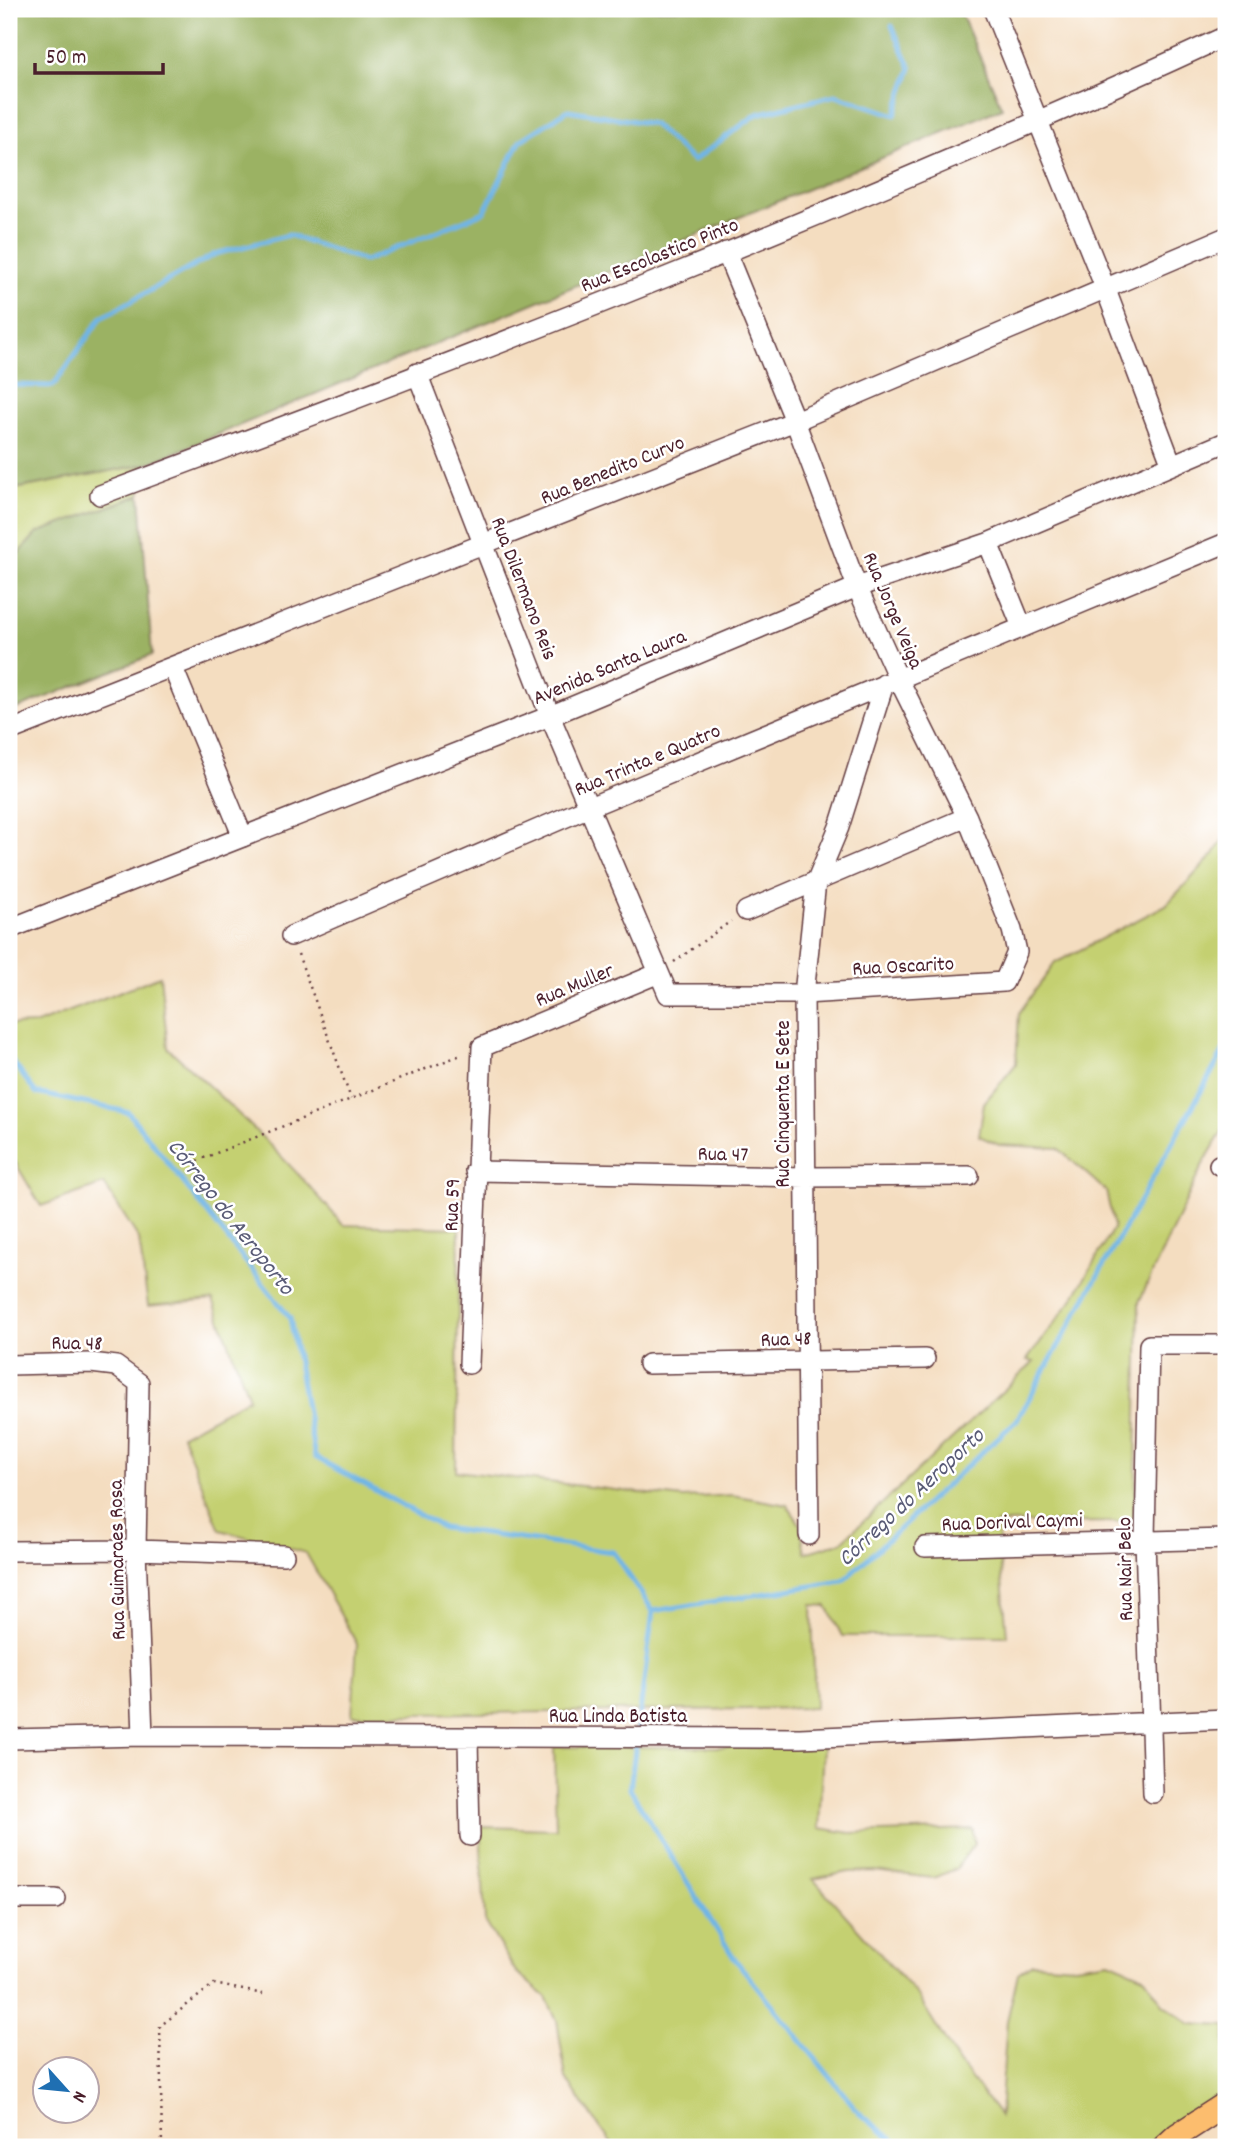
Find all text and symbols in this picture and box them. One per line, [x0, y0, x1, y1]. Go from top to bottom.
scale bar [35, 32, 163, 76]
text: 50 m [46, 44, 86, 74]
street label: Rua Escolastico Pinto [577, 211, 744, 302]
street label: Rua Benedito Curvo [537, 429, 690, 514]
street label: Rua Dilermano Reis [481, 513, 563, 665]
street label: Rua Jorge Veiga [853, 548, 930, 675]
street label: Avenida Santa Laura [529, 622, 693, 715]
street label: Rua Trinta e Quatro [570, 717, 726, 806]
street label: Rua Oscarito [852, 950, 955, 986]
street label: Rua Muller [531, 957, 619, 1017]
street label: Rua Cinquenta E Sete [770, 1020, 800, 1188]
water label: Córrego do Aeroporto [158, 1133, 302, 1305]
street label: Rua 47 [697, 1141, 749, 1171]
street label: Rua 59 [438, 1178, 470, 1232]
street label: Rua 48 [760, 1325, 812, 1357]
street label: Rua 48 [51, 1330, 103, 1360]
water label: Córrego do Aeroporto [832, 1420, 994, 1575]
street label: Rua Guimaraes Rosa [103, 1478, 135, 1640]
street label: Rua Dorival Caymi [941, 1507, 1083, 1541]
street label: Rua Nair Belo [1111, 1517, 1143, 1621]
street label: Rua Linda Batista [549, 1703, 688, 1733]
north arrow [32, 2054, 102, 2124]
text: N [64, 2086, 92, 2106]

